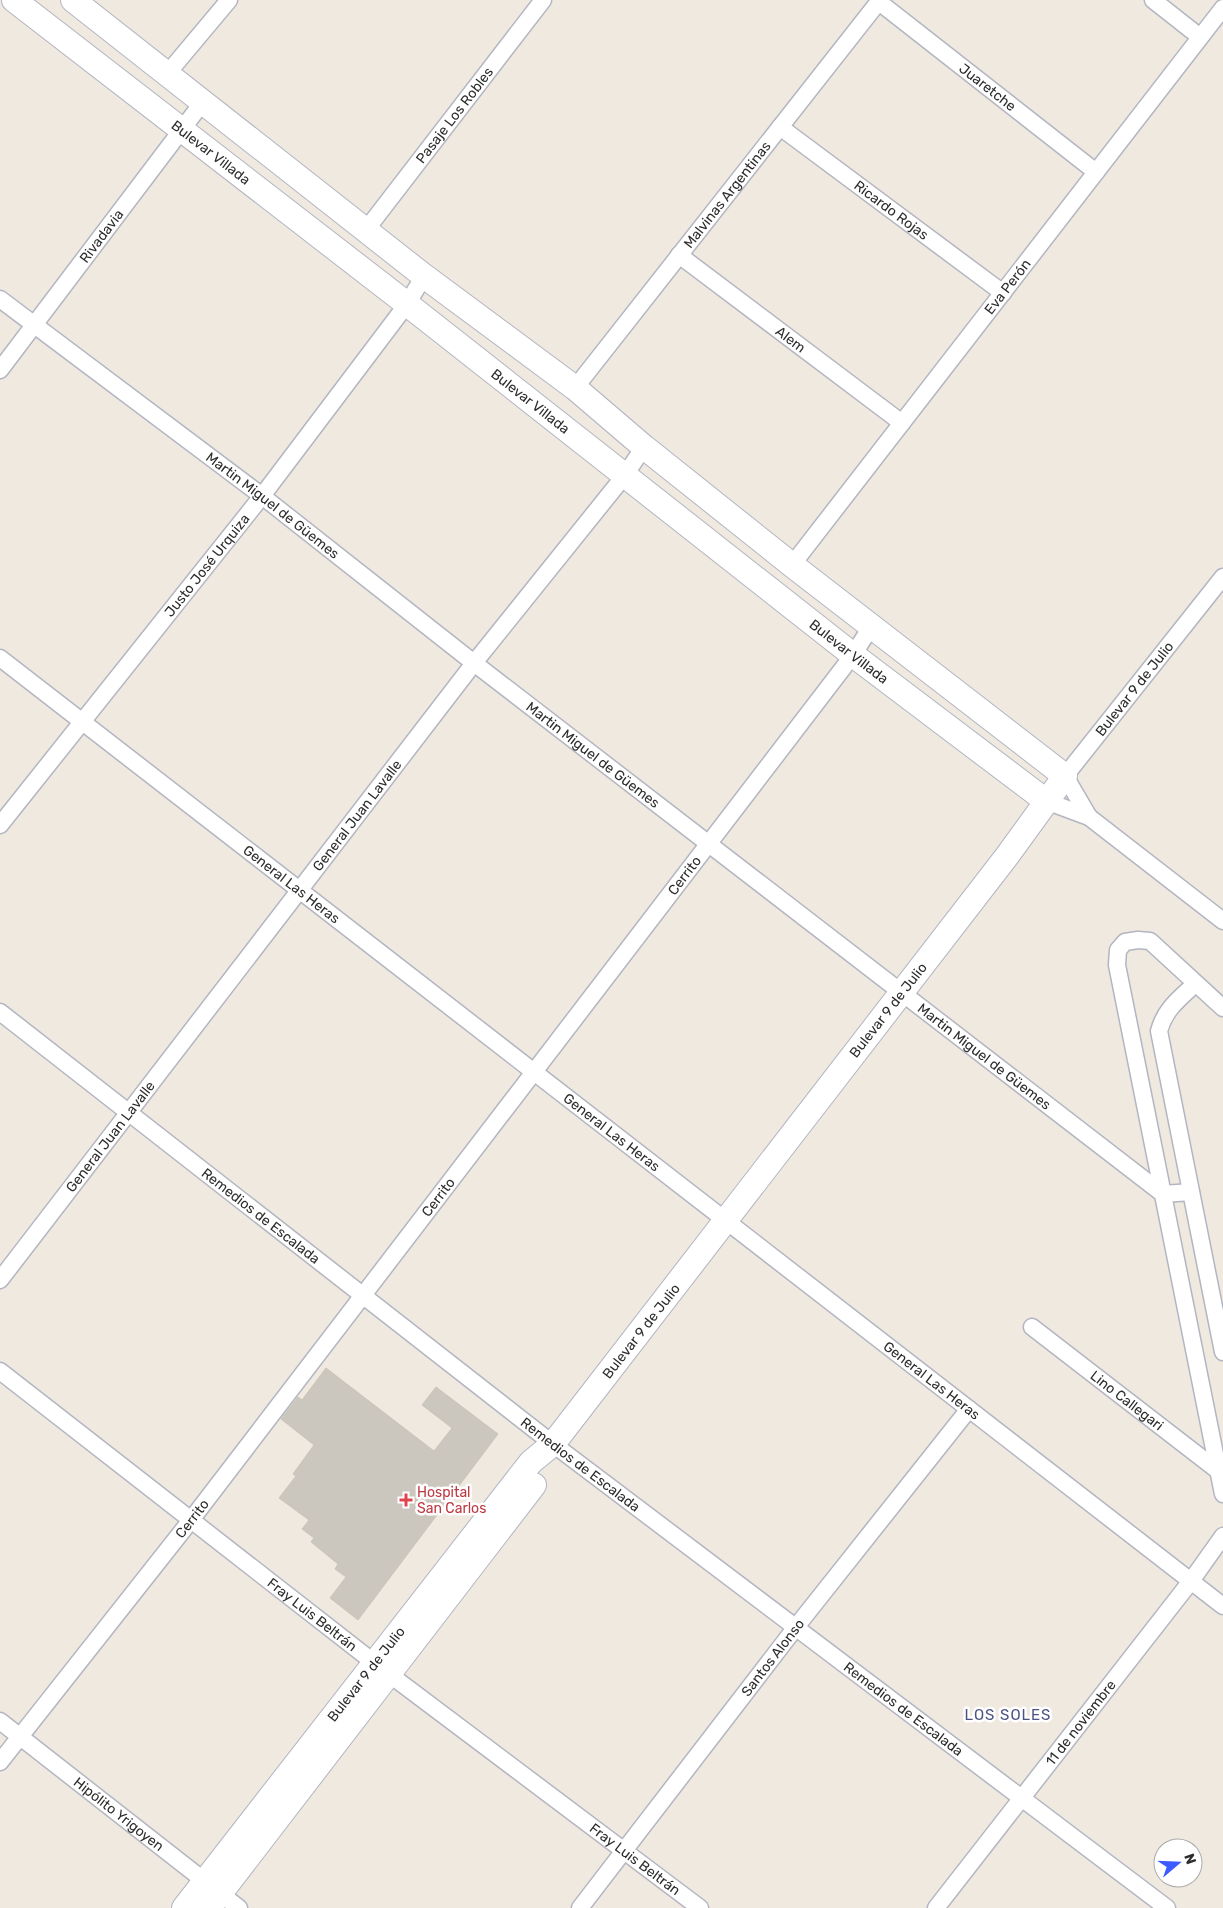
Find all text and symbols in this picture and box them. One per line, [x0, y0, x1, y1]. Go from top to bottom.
street label: Juaretche [955, 60, 1019, 115]
street label: Pasaje Los Robles [413, 64, 497, 167]
street label: Bulevar Villada [168, 117, 254, 189]
street label: Malvinas Argentinas [680, 138, 775, 252]
street label: Ricardo Rojas [851, 177, 932, 244]
street label: Rivadavia [76, 206, 127, 266]
street label: Eva Perón [981, 256, 1035, 318]
street label: Alem [772, 323, 809, 356]
street label: Bulevar Villada [487, 365, 573, 438]
street label: Martin Miguel de Güemes [202, 449, 342, 563]
street label: Justo José Urquiza [161, 511, 253, 620]
street label: Bulevar Villada [806, 616, 891, 688]
street label: Bulevar 9 de Julio [1092, 638, 1177, 740]
street label: Martin Miguel de Güemes [523, 698, 663, 812]
street label: General Juan Lavalle [309, 756, 406, 875]
street label: General Las Heras [240, 842, 343, 927]
street label: Cerrito [664, 853, 705, 899]
street label: Bulevar 9 de Julio [846, 959, 931, 1061]
street label: Martin Miguel de Güemes [914, 1000, 1054, 1113]
street label: General Juan Lavalle [63, 1078, 159, 1196]
street label: General Las Heras [560, 1090, 663, 1175]
street label: Remedios de Escalada [198, 1165, 323, 1268]
street label: Cerrito [418, 1174, 459, 1220]
street label: Bulevar 9 de Julio [599, 1280, 684, 1382]
street label: General Las Heras [880, 1338, 983, 1423]
street label: Lino Callegari [1087, 1367, 1167, 1434]
street label: Remedios de Escalada [517, 1414, 643, 1516]
place label: Hospital San Carlos [417, 1484, 486, 1517]
marker: Hospital San Carlos [399, 1493, 413, 1507]
street label: Cerrito [172, 1496, 213, 1542]
street label: Fray Luis Beltrán [264, 1575, 360, 1655]
street label: Santos Alonso [738, 1616, 808, 1700]
street label: Bulevar 9 de Julio [324, 1623, 409, 1725]
street label: Remedios de Escalada [840, 1659, 966, 1760]
street label: 11 de noviembre [1042, 1677, 1120, 1769]
district label: LOS SOLES [965, 1706, 1051, 1724]
street label: Hipólito Yrigoyen [70, 1774, 167, 1855]
street label: Fray Luis Beltrán [586, 1820, 683, 1899]
north arrow [1153, 1838, 1203, 1888]
text: N [1180, 1851, 1199, 1866]

